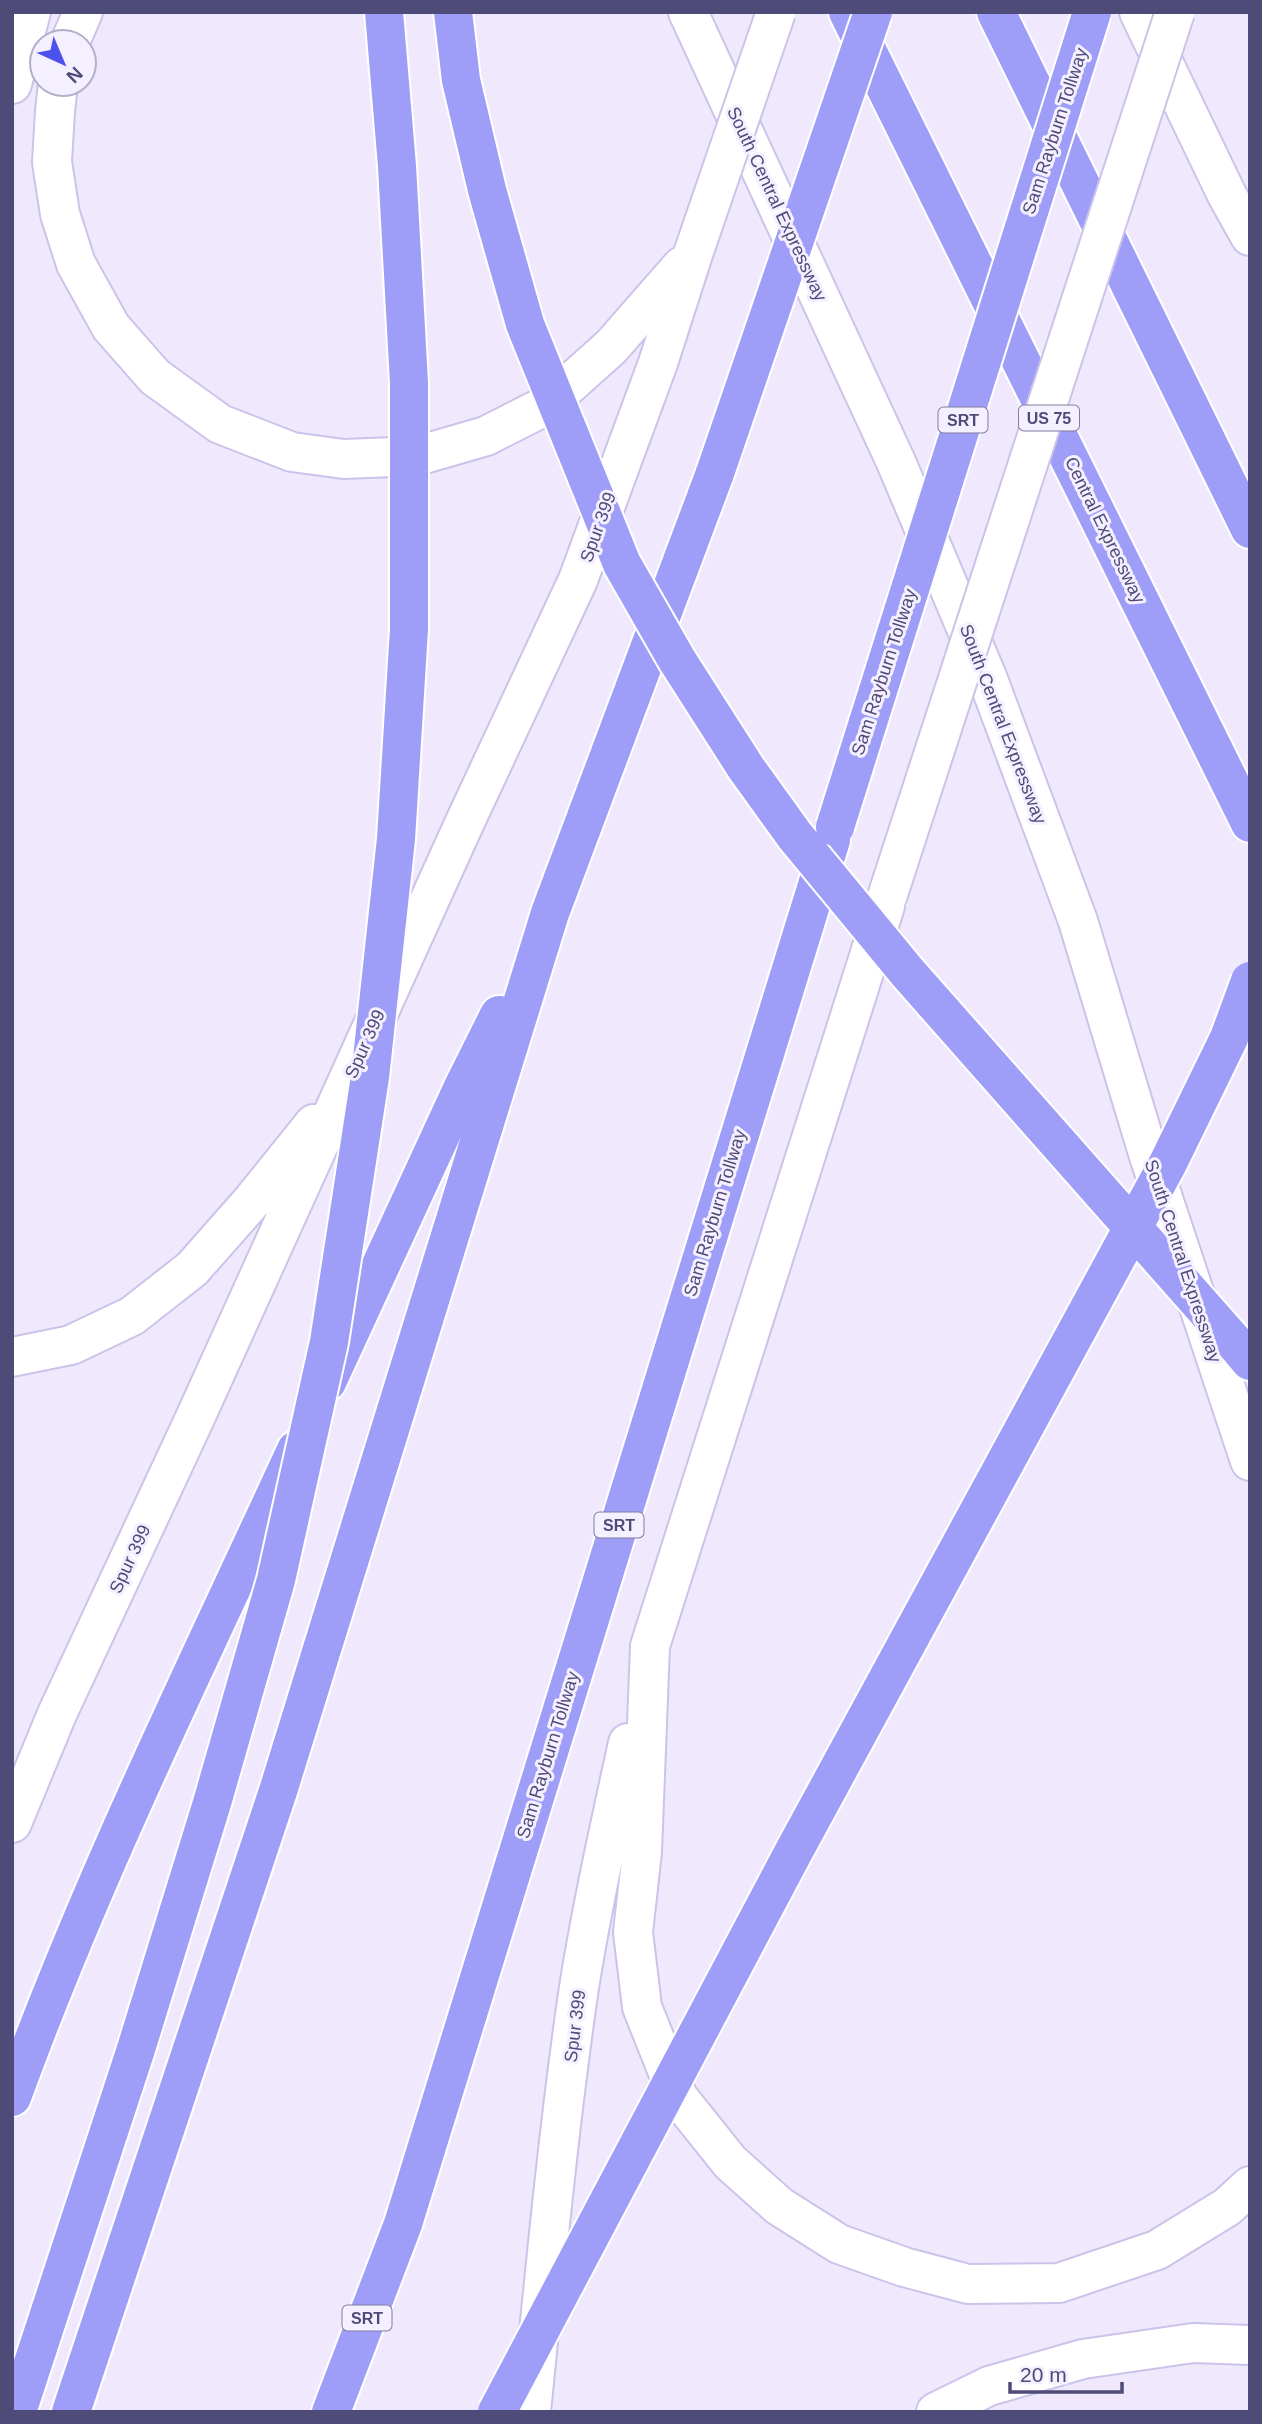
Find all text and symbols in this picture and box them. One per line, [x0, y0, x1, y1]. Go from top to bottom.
north arrow [28, 28, 98, 98]
street label: Sam Rayburn Tollway [1019, 45, 1091, 217]
text: N [62, 63, 87, 87]
street label: South Central Expressway [723, 104, 831, 304]
road number: US 75 [1019, 406, 1079, 430]
road number: SRT [939, 408, 988, 432]
street label: Central Expressway [1061, 454, 1149, 606]
street label: Spur 399 [576, 489, 620, 565]
street label: Sam Rayburn Tollway [848, 586, 920, 758]
street label: South Central Expressway [956, 621, 1050, 827]
street label: Spur 399 [341, 1007, 389, 1081]
street label: Sam Rayburn Tollway [680, 1127, 750, 1299]
street label: South Central Expressway [1141, 1157, 1225, 1365]
road number: SRT [594, 1512, 644, 1538]
street label: Spur 399 [105, 1522, 155, 1596]
street label: Sam Rayburn Tollway [513, 1669, 583, 1841]
street label: Spur 399 [561, 1989, 589, 2063]
road number: SRT [342, 2306, 392, 2330]
scale bar [1010, 2350, 1122, 2394]
text: 20 m [1020, 2363, 1067, 2386]

